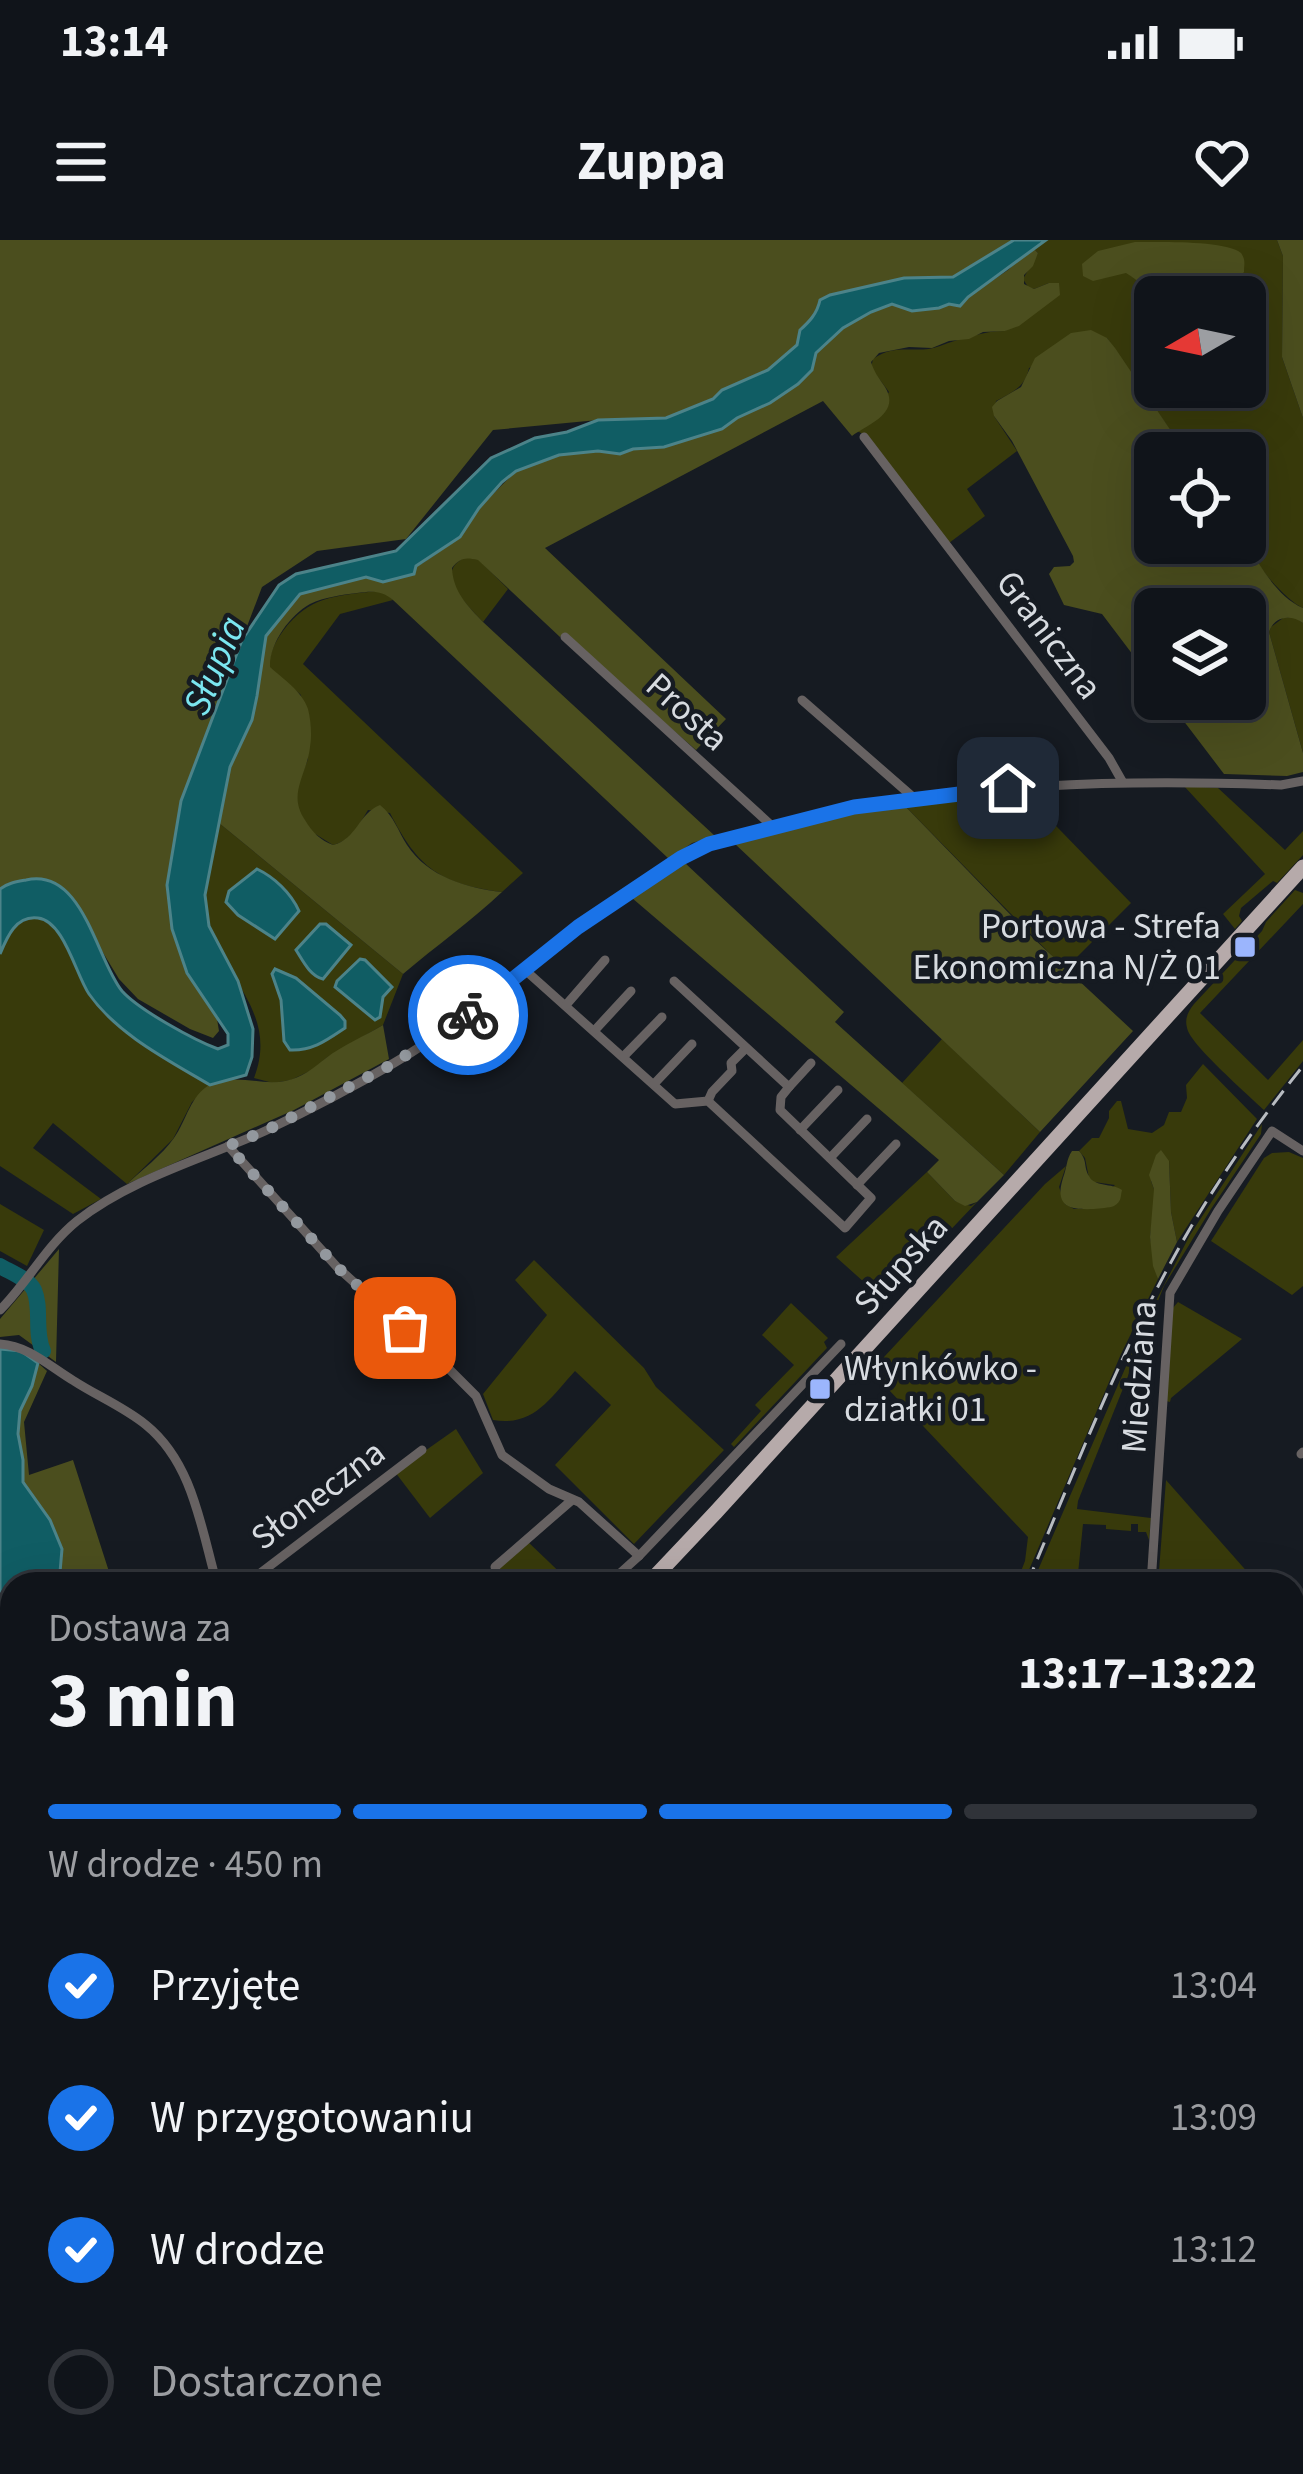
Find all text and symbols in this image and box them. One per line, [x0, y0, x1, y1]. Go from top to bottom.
text: 13:14 [60, 10, 169, 74]
text: Zuppa [577, 124, 726, 201]
icon: menu [48, 129, 114, 195]
icon: heart [1189, 129, 1255, 195]
north arrow [1134, 276, 1266, 408]
map controls [1134, 276, 1266, 720]
button: locate [1134, 432, 1266, 564]
street label: Graniczna [983, 560, 1115, 710]
button: layers [1134, 588, 1266, 720]
water label: Słupia [169, 608, 261, 724]
street label: Prosta [634, 661, 740, 763]
pin [957, 737, 1059, 839]
icon: home [975, 755, 1041, 821]
place label: Portowa - Strefa Ekonomiczna N/Ż 01 [912, 901, 1221, 993]
marker: Portowa - Strefa Ekonomiczna N/Ż 01 [1232, 934, 1258, 960]
courier [408, 955, 528, 1075]
icon: bike [435, 982, 501, 1048]
street label: Słupska [842, 1203, 960, 1327]
pin [354, 1277, 456, 1379]
icon: bag [372, 1295, 438, 1361]
street label: Miedziana [1108, 1299, 1170, 1455]
place label: Włynkówko - działki 01 [844, 1343, 1037, 1435]
marker: Włynkówko - działki 01 [807, 1376, 833, 1402]
street label: Słoneczna [240, 1428, 396, 1562]
text: Dostawa za [48, 1601, 231, 1657]
text: 13:17–13:22 [1018, 1642, 1257, 1706]
text: 3 min [48, 1646, 238, 1757]
text: W drodze · 450 m [48, 1837, 323, 1893]
icon: check [48, 1953, 114, 2019]
text: Przyjęte [150, 1954, 300, 2018]
text: 13:04 [1170, 1958, 1257, 2014]
icon: check [48, 2085, 114, 2151]
text: W przygotowaniu [150, 2086, 474, 2150]
text: 13:09 [1170, 2090, 1257, 2146]
icon: check [48, 2217, 114, 2283]
text: W drodze [150, 2218, 325, 2282]
text: 13:12 [1170, 2222, 1257, 2278]
text: Dostarczone [150, 2350, 383, 2414]

